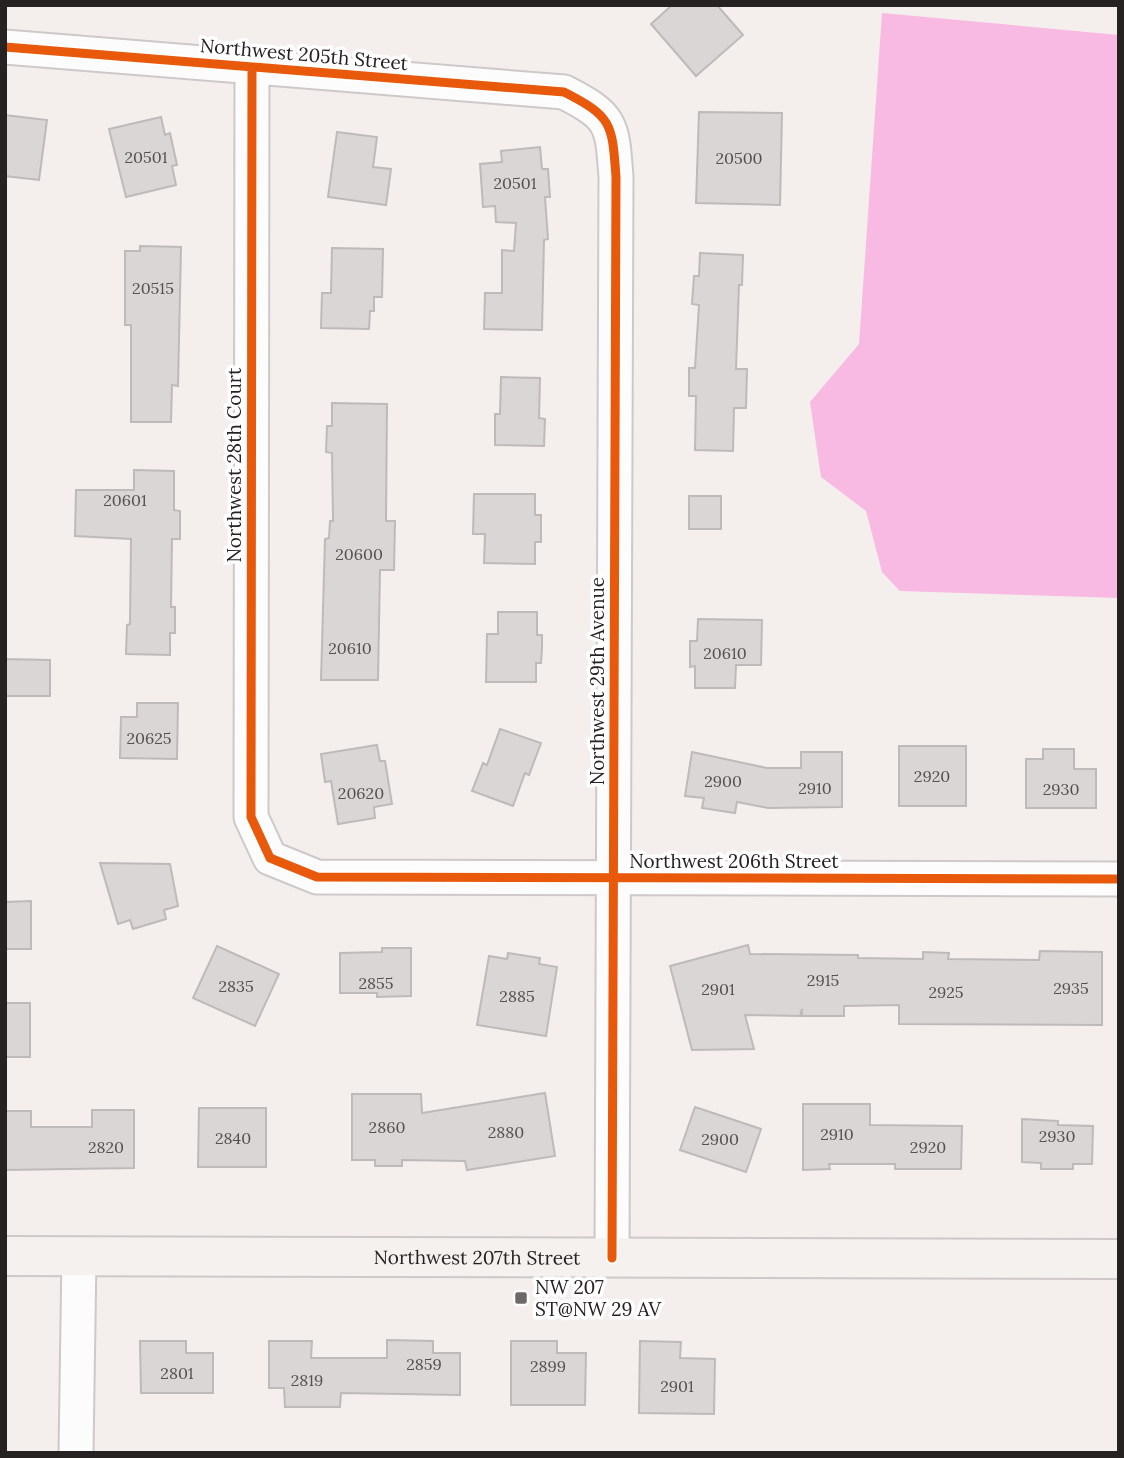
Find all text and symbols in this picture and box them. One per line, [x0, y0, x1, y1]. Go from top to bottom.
street label: Northwest 205th Street [199, 33, 410, 75]
house number: 20501 [124, 147, 168, 167]
house number: 20500 [715, 148, 763, 168]
house number: 20501 [493, 173, 537, 193]
house number: 20515 [132, 278, 174, 298]
street label: Northwest 28th Court [222, 367, 246, 562]
house number: 20601 [103, 490, 147, 510]
house number: 20600 [335, 544, 383, 564]
street label: Northwest 29th Avenue [585, 577, 609, 785]
house number: 20610 [328, 638, 372, 658]
house number: 20610 [703, 643, 747, 663]
house number: 20625 [126, 728, 172, 748]
house number: 2920 [914, 766, 950, 786]
house number: 2900 [704, 771, 742, 791]
house number: 2910 [798, 778, 832, 798]
house number: 2930 [1043, 779, 1079, 799]
house number: 20620 [338, 783, 384, 803]
street label: Northwest 206th Street [629, 849, 839, 873]
house number: 2915 [807, 970, 839, 990]
house number: 2855 [358, 973, 394, 993]
house number: 2835 [218, 976, 254, 996]
house number: 2935 [1053, 978, 1089, 998]
house number: 2901 [701, 979, 735, 999]
house number: 2925 [928, 982, 964, 1002]
house number: 2885 [499, 986, 535, 1006]
house number: 2860 [369, 1117, 405, 1137]
house number: 2880 [488, 1122, 524, 1142]
house number: 2910 [820, 1124, 854, 1144]
house number: 2930 [1039, 1126, 1075, 1146]
house number: 2840 [215, 1128, 251, 1148]
house number: 2900 [701, 1129, 739, 1149]
house number: 2820 [88, 1137, 124, 1157]
house number: 2920 [910, 1137, 946, 1157]
street label: Northwest 207th Street [373, 1245, 581, 1270]
place label: NW 207 ST@NW 29 AV [535, 1275, 662, 1321]
marker: NW 207 ST@NW 29 AV [513, 1290, 529, 1306]
house number: 2859 [406, 1354, 442, 1374]
house number: 2899 [530, 1356, 566, 1376]
house number: 2801 [160, 1363, 194, 1383]
house number: 2819 [291, 1370, 323, 1390]
house number: 2901 [660, 1376, 694, 1396]

